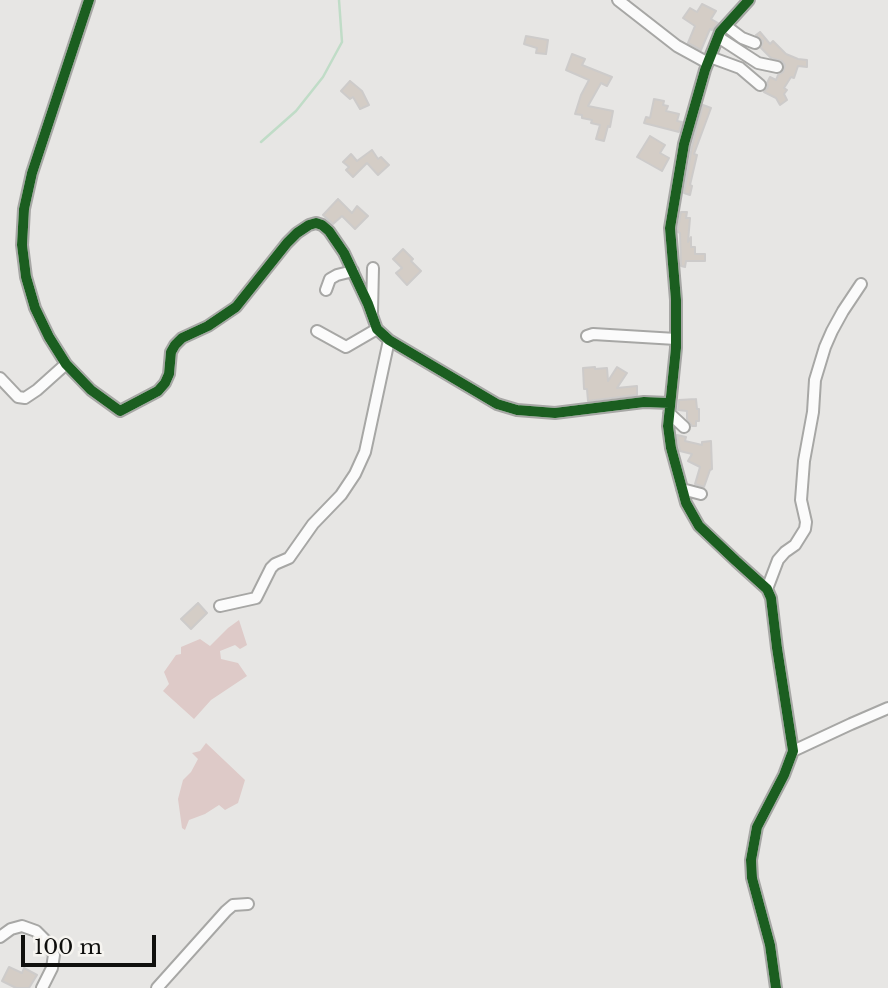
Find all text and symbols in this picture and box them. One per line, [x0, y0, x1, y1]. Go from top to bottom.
scale bar [24, 922, 159, 966]
text: 100 m [34, 934, 102, 960]

